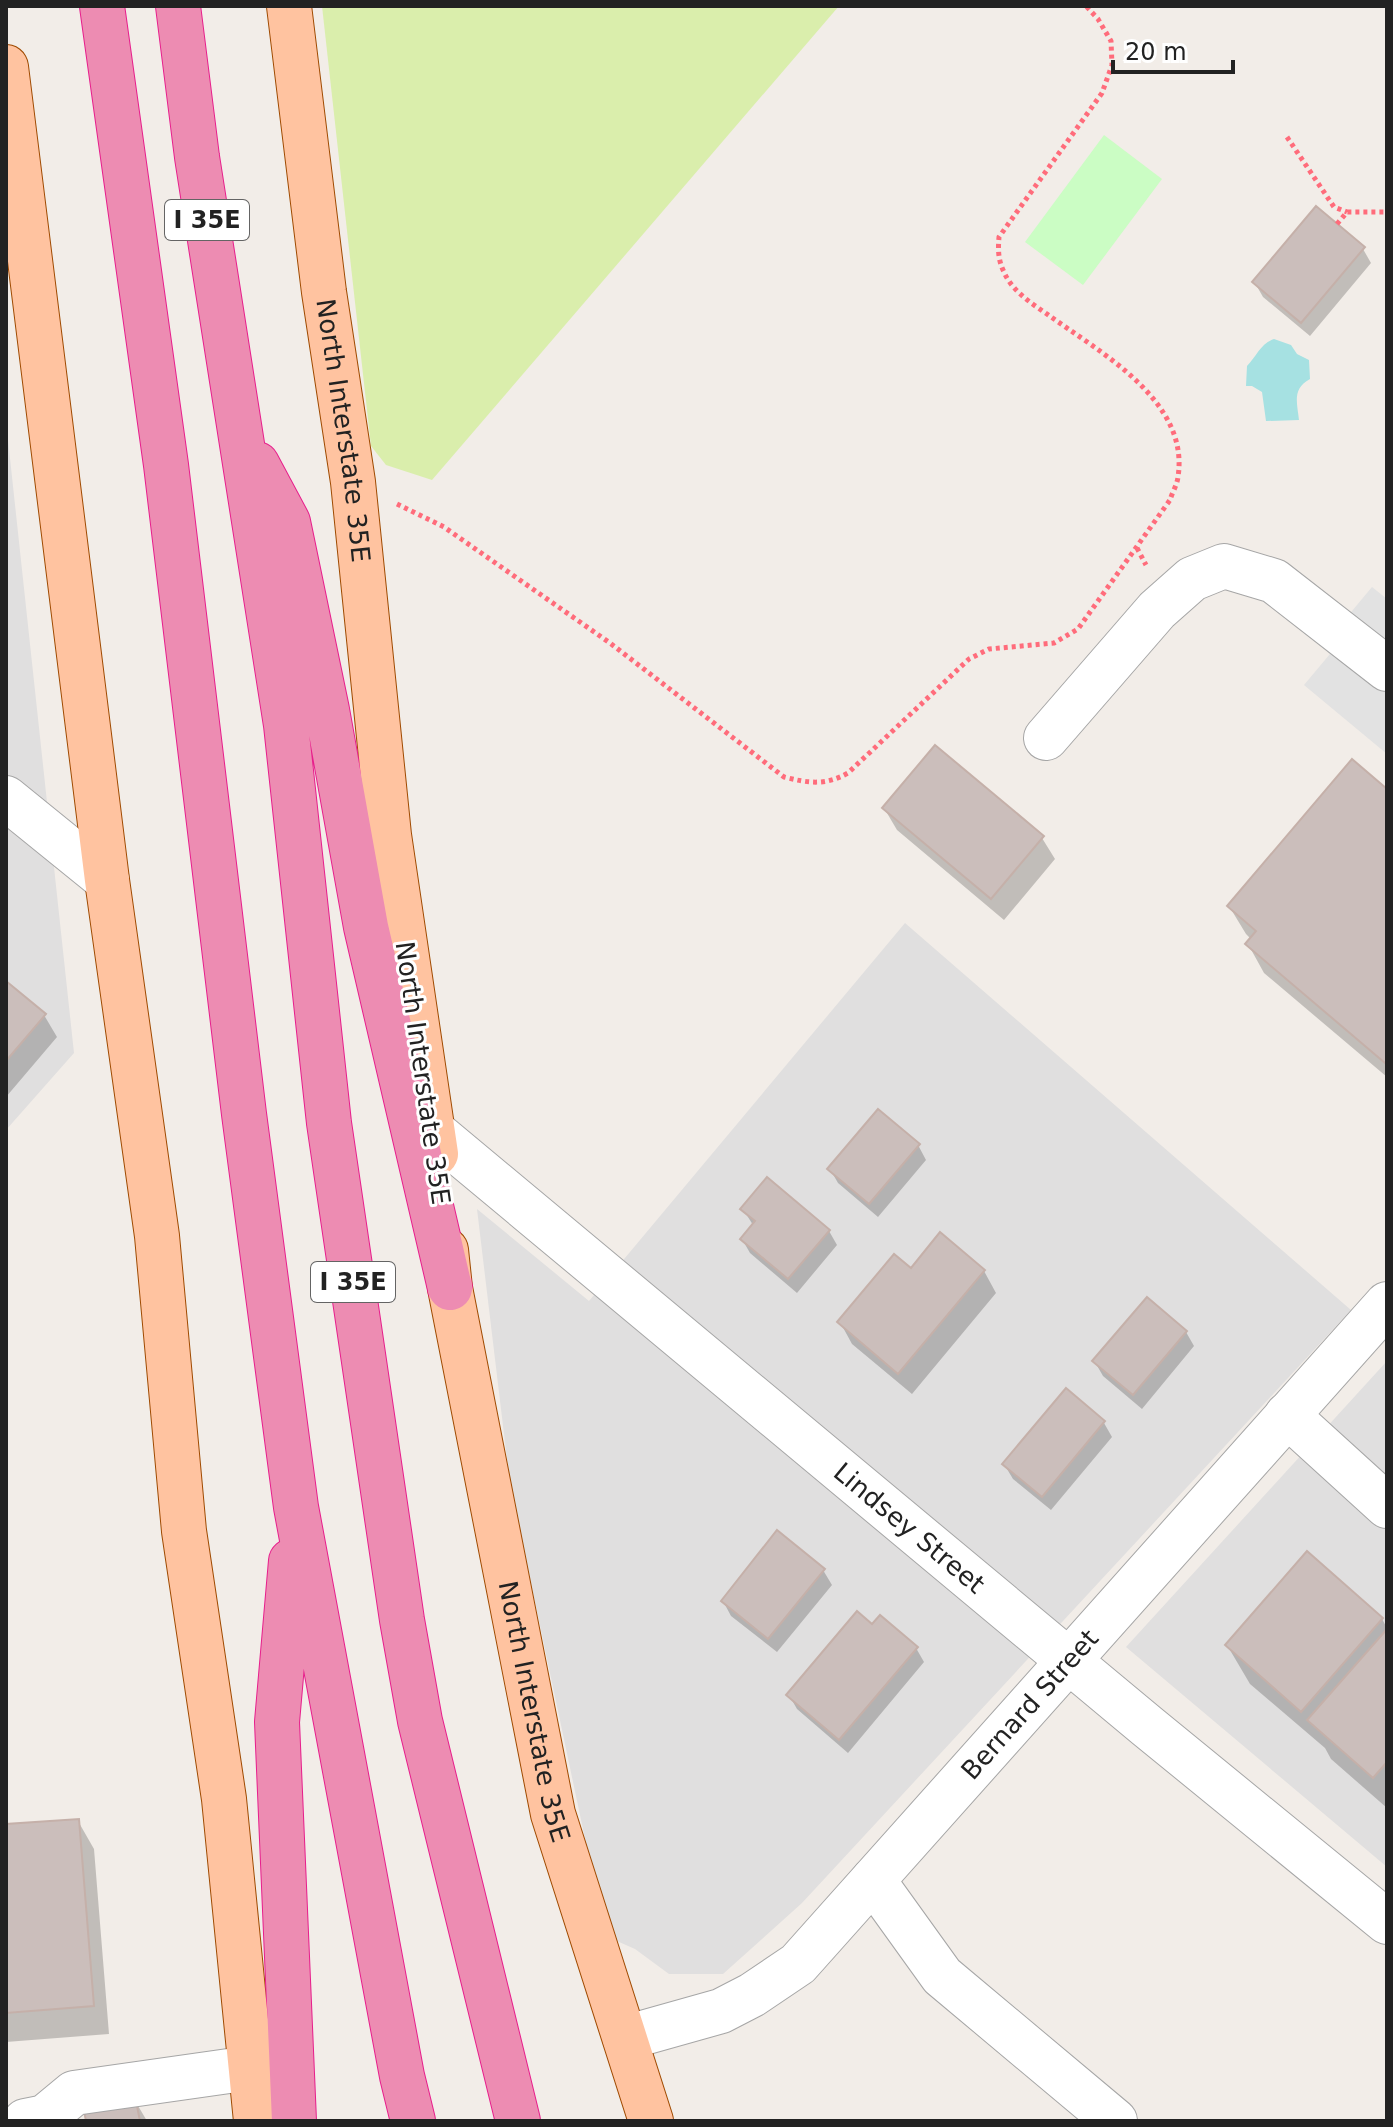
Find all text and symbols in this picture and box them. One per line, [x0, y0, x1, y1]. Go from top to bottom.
scale bar [1113, 24, 1233, 74]
text: 20 m [1125, 38, 1187, 66]
road number: I 35E [165, 200, 249, 240]
street label: North Interstate 35E [310, 297, 376, 564]
street label: North Interstate 35E [390, 939, 456, 1207]
road number: I 35E [311, 1262, 395, 1302]
street label: Lindsey Street [828, 1457, 991, 1599]
street label: North Interstate 35E [493, 1578, 576, 1846]
street label: Bernard Street [955, 1623, 1104, 1785]

